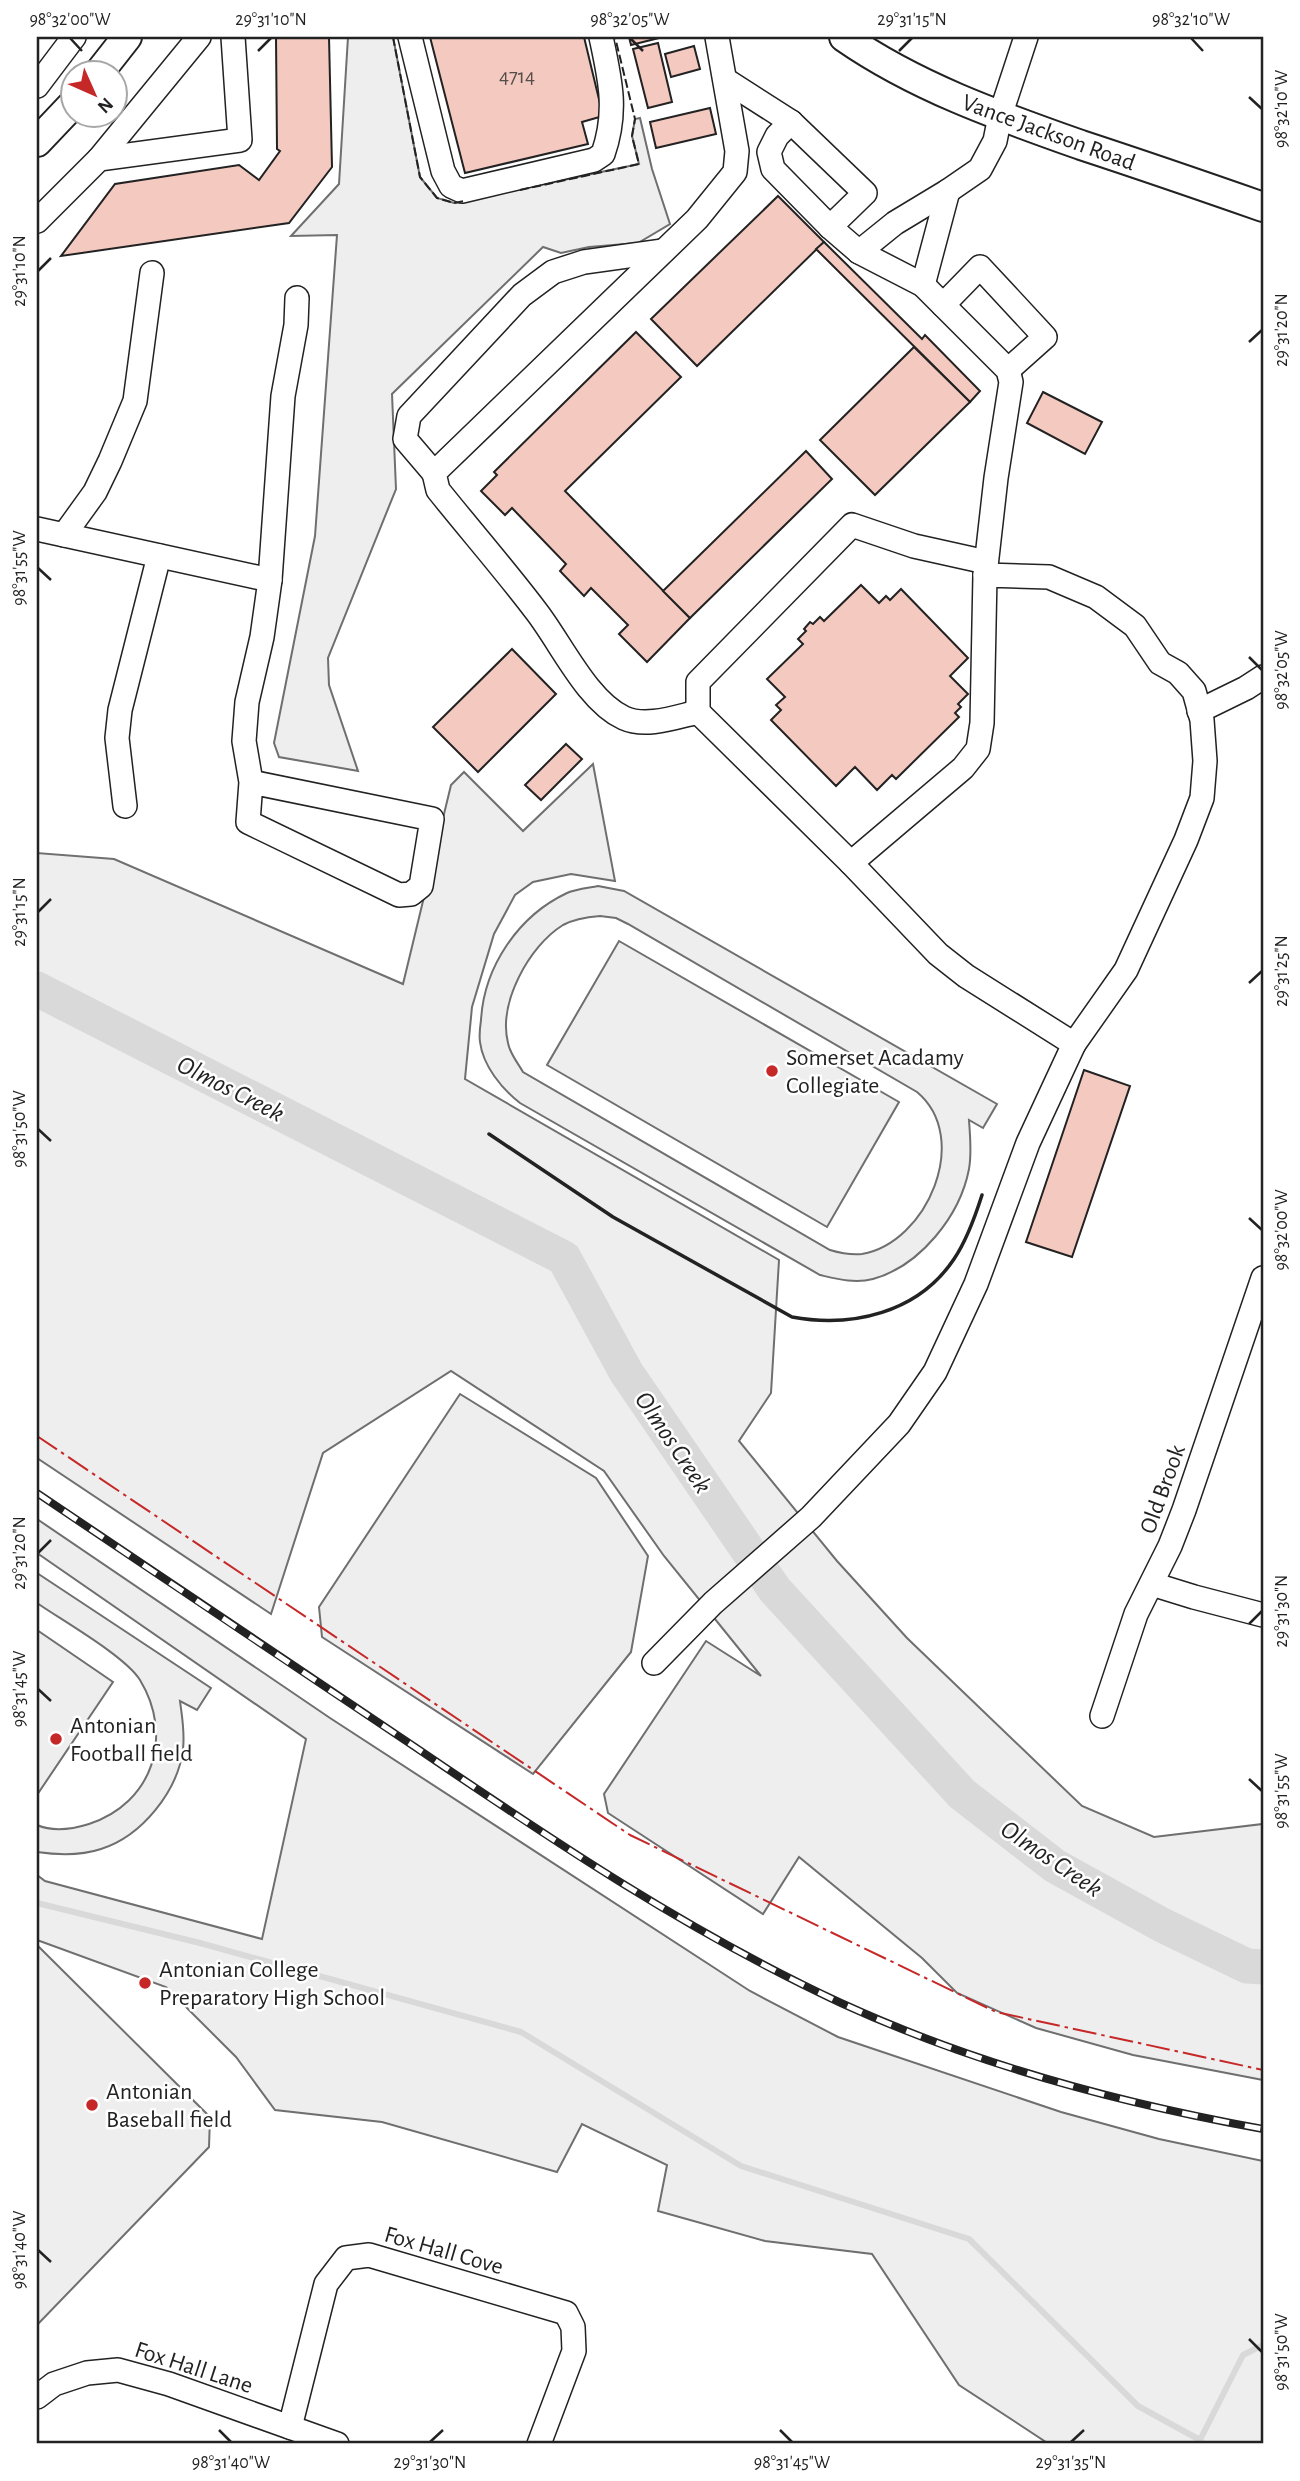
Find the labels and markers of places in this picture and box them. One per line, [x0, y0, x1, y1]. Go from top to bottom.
place label: Somerset Acadamy Collegiate [786, 1046, 964, 1098]
marker: Somerset Acadamy Collegiate [764, 1063, 780, 1079]
place label: Antonian Football field [70, 1714, 193, 1766]
marker: Antonian Football field [48, 1731, 64, 1747]
place label: Antonian College Preparatory High School [159, 1958, 385, 2010]
marker: Antonian College Preparatory High School [137, 1975, 153, 1991]
place label: Antonian Baseball field [106, 2080, 232, 2132]
marker: Antonian Baseball field [84, 2097, 100, 2113]

